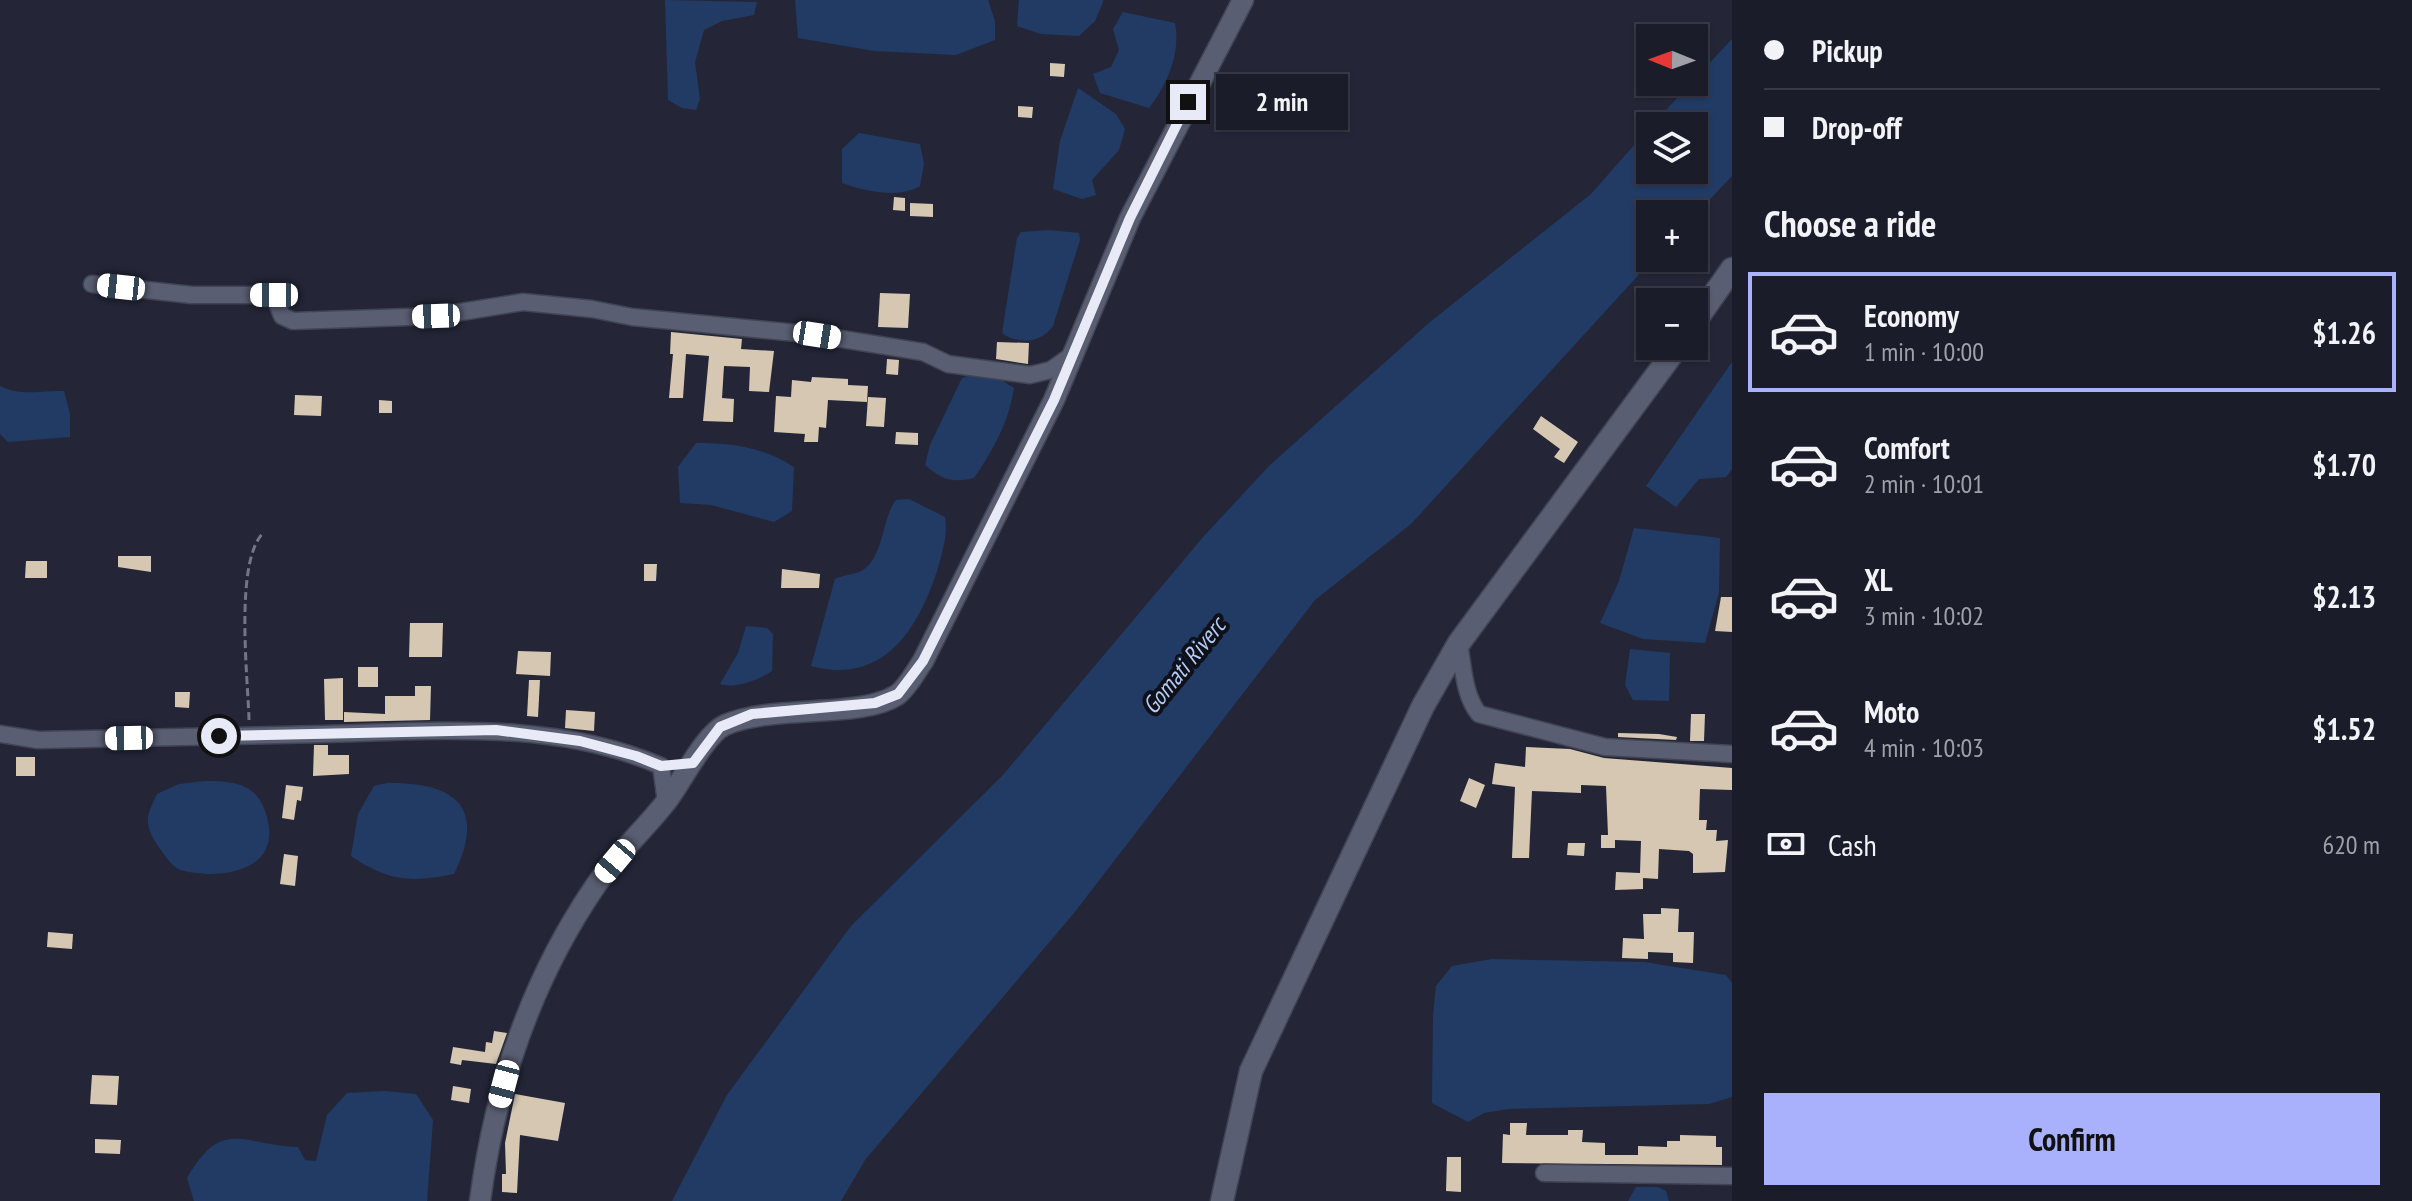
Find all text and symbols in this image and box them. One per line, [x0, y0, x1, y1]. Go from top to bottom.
north arrow [1636, 24, 1708, 96]
map controls [1636, 24, 1708, 360]
text: Pickup [1812, 31, 1883, 70]
callout: 2 min [1216, 74, 1348, 130]
route end [1170, 84, 1206, 120]
text: 2 min [1256, 85, 1308, 118]
text: Drop-off [1812, 108, 1902, 147]
button: layers [1636, 112, 1708, 184]
button: + [1636, 200, 1708, 272]
text: Choose a ride [1764, 200, 1936, 247]
car [96, 273, 146, 301]
car [250, 283, 298, 307]
button: − [1636, 288, 1708, 360]
icon: car [1768, 296, 1840, 368]
text: Economy [1864, 296, 1959, 335]
car [412, 303, 460, 329]
text: $1.26 [2312, 313, 2376, 352]
car [791, 319, 843, 351]
text: 1 min · 10:00 [1864, 335, 1984, 368]
icon: car [1768, 428, 1840, 500]
text: Comfort [1864, 428, 1950, 467]
text: $1.70 [2312, 445, 2376, 484]
text: 2 min · 10:01 [1864, 467, 1984, 500]
icon: car [1768, 560, 1840, 632]
text: XL [1864, 560, 1893, 599]
text: $2.13 [2312, 577, 2376, 616]
text: 3 min · 10:02 [1864, 599, 1984, 632]
water label: Gomati Riverc [1135, 609, 1234, 720]
icon: car [1768, 692, 1840, 764]
text: Moto [1864, 692, 1919, 731]
text: $1.52 [2312, 709, 2376, 748]
route start [201, 718, 237, 754]
car [105, 726, 153, 750]
text: 4 min · 10:03 [1864, 731, 1984, 764]
icon: cash [1764, 822, 1808, 866]
text: Cash [1828, 825, 1877, 864]
text: 620 m [2322, 828, 2380, 861]
car [590, 835, 640, 887]
car [486, 1058, 522, 1110]
button: Confirm [1764, 1093, 2380, 1185]

